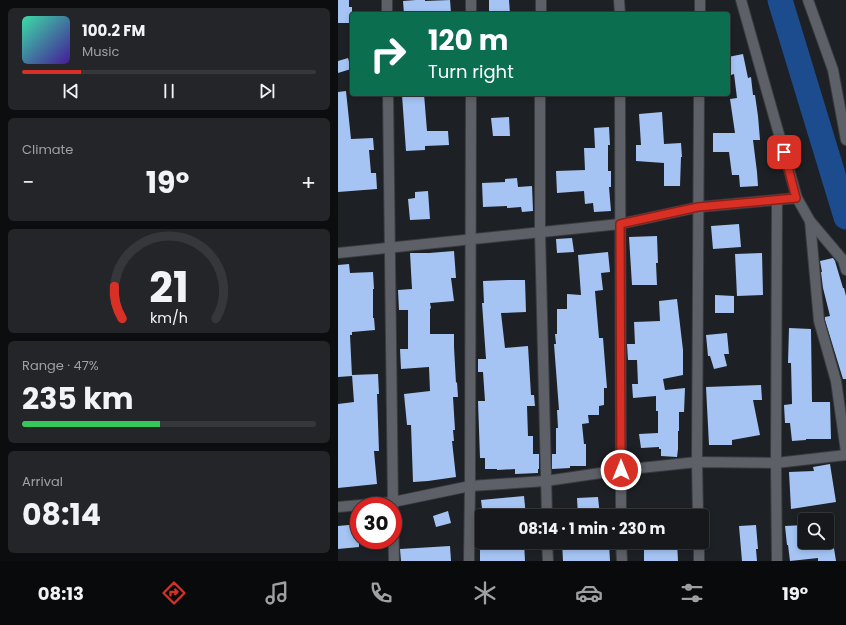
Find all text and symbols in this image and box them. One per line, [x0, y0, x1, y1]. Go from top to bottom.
text: 100.2 FM [82, 20, 145, 41]
text: 120 m [428, 21, 508, 60]
icon: right [362, 28, 414, 80]
text: Music [82, 42, 119, 61]
text: Turn right [428, 59, 514, 84]
icon: previous [60, 80, 82, 102]
icon: pause [158, 80, 180, 102]
icon: next [256, 80, 278, 102]
pin [767, 135, 801, 169]
text: Climate [22, 140, 73, 159]
icon: arrive [773, 141, 795, 163]
text: 19° [146, 161, 189, 204]
text: − [22, 167, 34, 198]
text: + [301, 167, 316, 198]
text: 21 [149, 257, 189, 316]
text: km/h [150, 307, 188, 327]
text: Range · 47% [22, 356, 99, 375]
text: 235 km [22, 377, 133, 420]
position arrow [600, 449, 642, 491]
text: Arrival [22, 472, 63, 491]
text: 08:14 [22, 493, 101, 536]
speed limit sign: 30 [350, 497, 402, 549]
map controls [798, 513, 834, 549]
button: search [798, 513, 834, 549]
text: 08:14 · 1 min · 230 m [519, 518, 665, 539]
icon: directions [160, 579, 188, 607]
icon: music [263, 579, 291, 607]
icon: phone [367, 579, 395, 607]
icon: climate [471, 579, 499, 607]
icon: car [575, 579, 603, 607]
icon: filters [678, 579, 706, 607]
text: 08:13 [38, 581, 84, 606]
text: 19° [782, 581, 808, 606]

